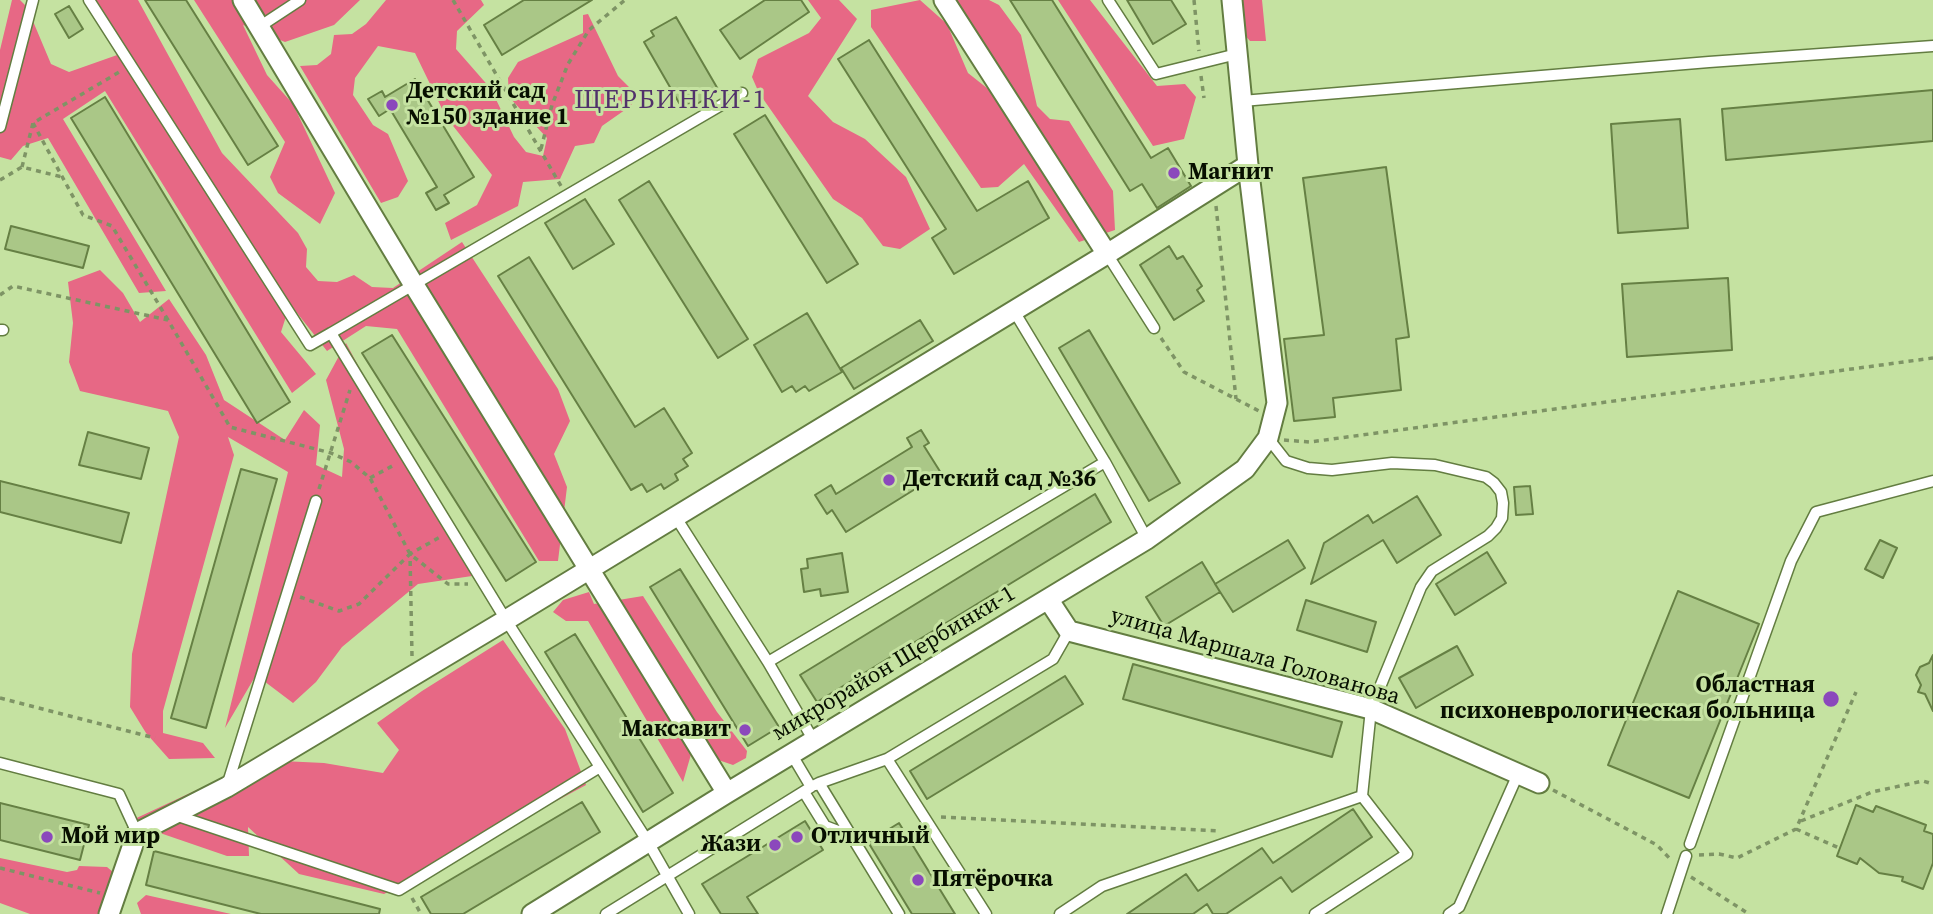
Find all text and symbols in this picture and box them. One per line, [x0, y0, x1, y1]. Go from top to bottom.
place label: Детский сад №150 здание 1 [406, 78, 568, 132]
district label: ЩЕРБИНКИ-1 [576, 85, 766, 117]
marker: Детский сад №150 здание 1 [384, 97, 400, 113]
place label: Магнит [1188, 159, 1273, 187]
marker: Магнит [1166, 165, 1182, 181]
place label: Детский сад №36 [903, 466, 1096, 494]
marker: Детский сад №36 [881, 472, 897, 488]
street label: микрорайон Щербинки-1 [767, 580, 1021, 748]
street label: улица Маршала Голованова [1107, 602, 1403, 712]
place label: Областная психоневрологическая больница [1440, 672, 1815, 726]
marker: Областная психоневрологическая больница [1821, 689, 1841, 709]
place label: Максавит [622, 716, 731, 744]
marker: Максавит [737, 722, 753, 738]
place label: Мой мир [61, 823, 160, 851]
place label: Отличный [811, 823, 930, 851]
marker: Мой мир [39, 829, 55, 845]
marker: Отличный [789, 829, 805, 845]
place label: Жази [701, 831, 761, 859]
marker: Жази [767, 837, 783, 853]
place label: Пятёрочка [932, 866, 1053, 894]
marker: Пятёрочка [910, 872, 926, 888]

